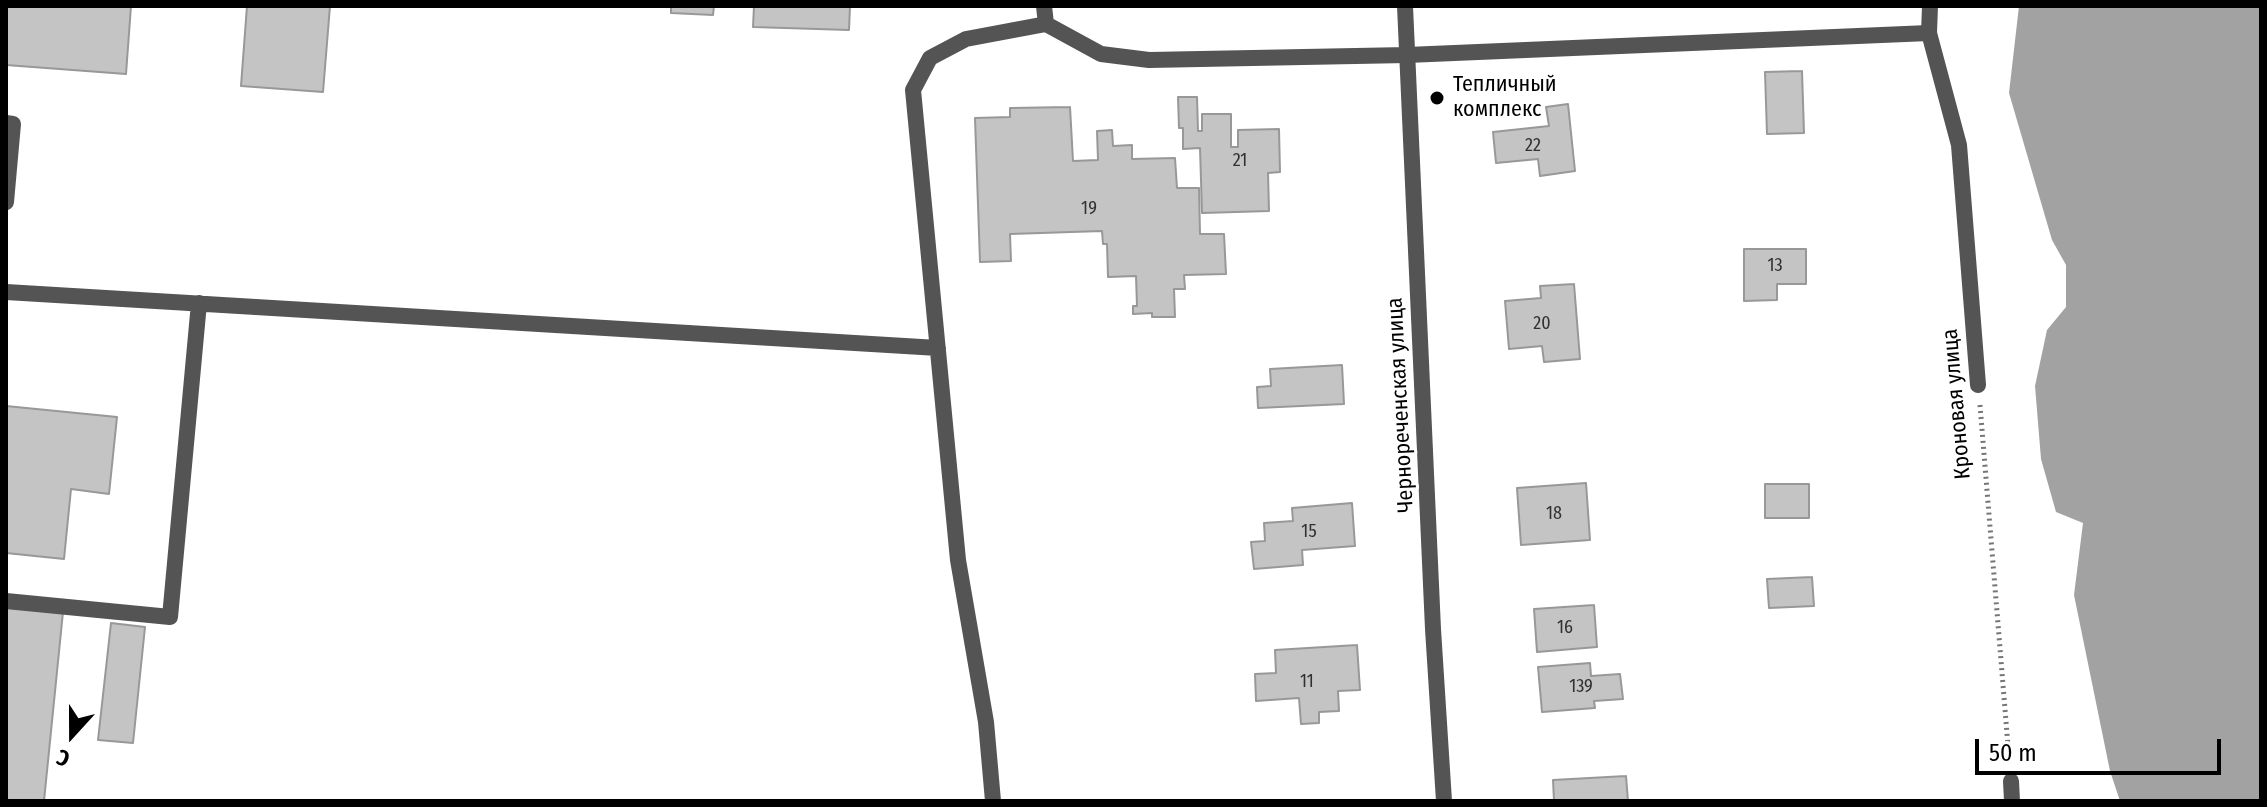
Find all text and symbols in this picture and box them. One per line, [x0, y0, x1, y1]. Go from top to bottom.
place label: Тепличный комплекс [1453, 72, 1557, 124]
marker: Тепличный комплекс [1428, 89, 1446, 107]
house number: 22 [1525, 135, 1541, 157]
house number: 21 [1233, 150, 1247, 172]
house number: 19 [1081, 198, 1097, 220]
house number: 13 [1767, 255, 1783, 277]
street label: Чернореченская улица [1382, 297, 1420, 513]
house number: 20 [1533, 313, 1551, 335]
street label: Кроновая улица [1937, 328, 1977, 480]
house number: 18 [1546, 503, 1562, 525]
house number: 15 [1301, 521, 1317, 543]
house number: 16 [1557, 617, 1573, 639]
house number: 11 [1300, 671, 1314, 693]
house number: 139 [1569, 676, 1593, 698]
north arrow [32, 695, 112, 775]
scale bar [1979, 723, 2225, 773]
text: 50 m [1989, 739, 2037, 767]
text: С [53, 743, 73, 773]

